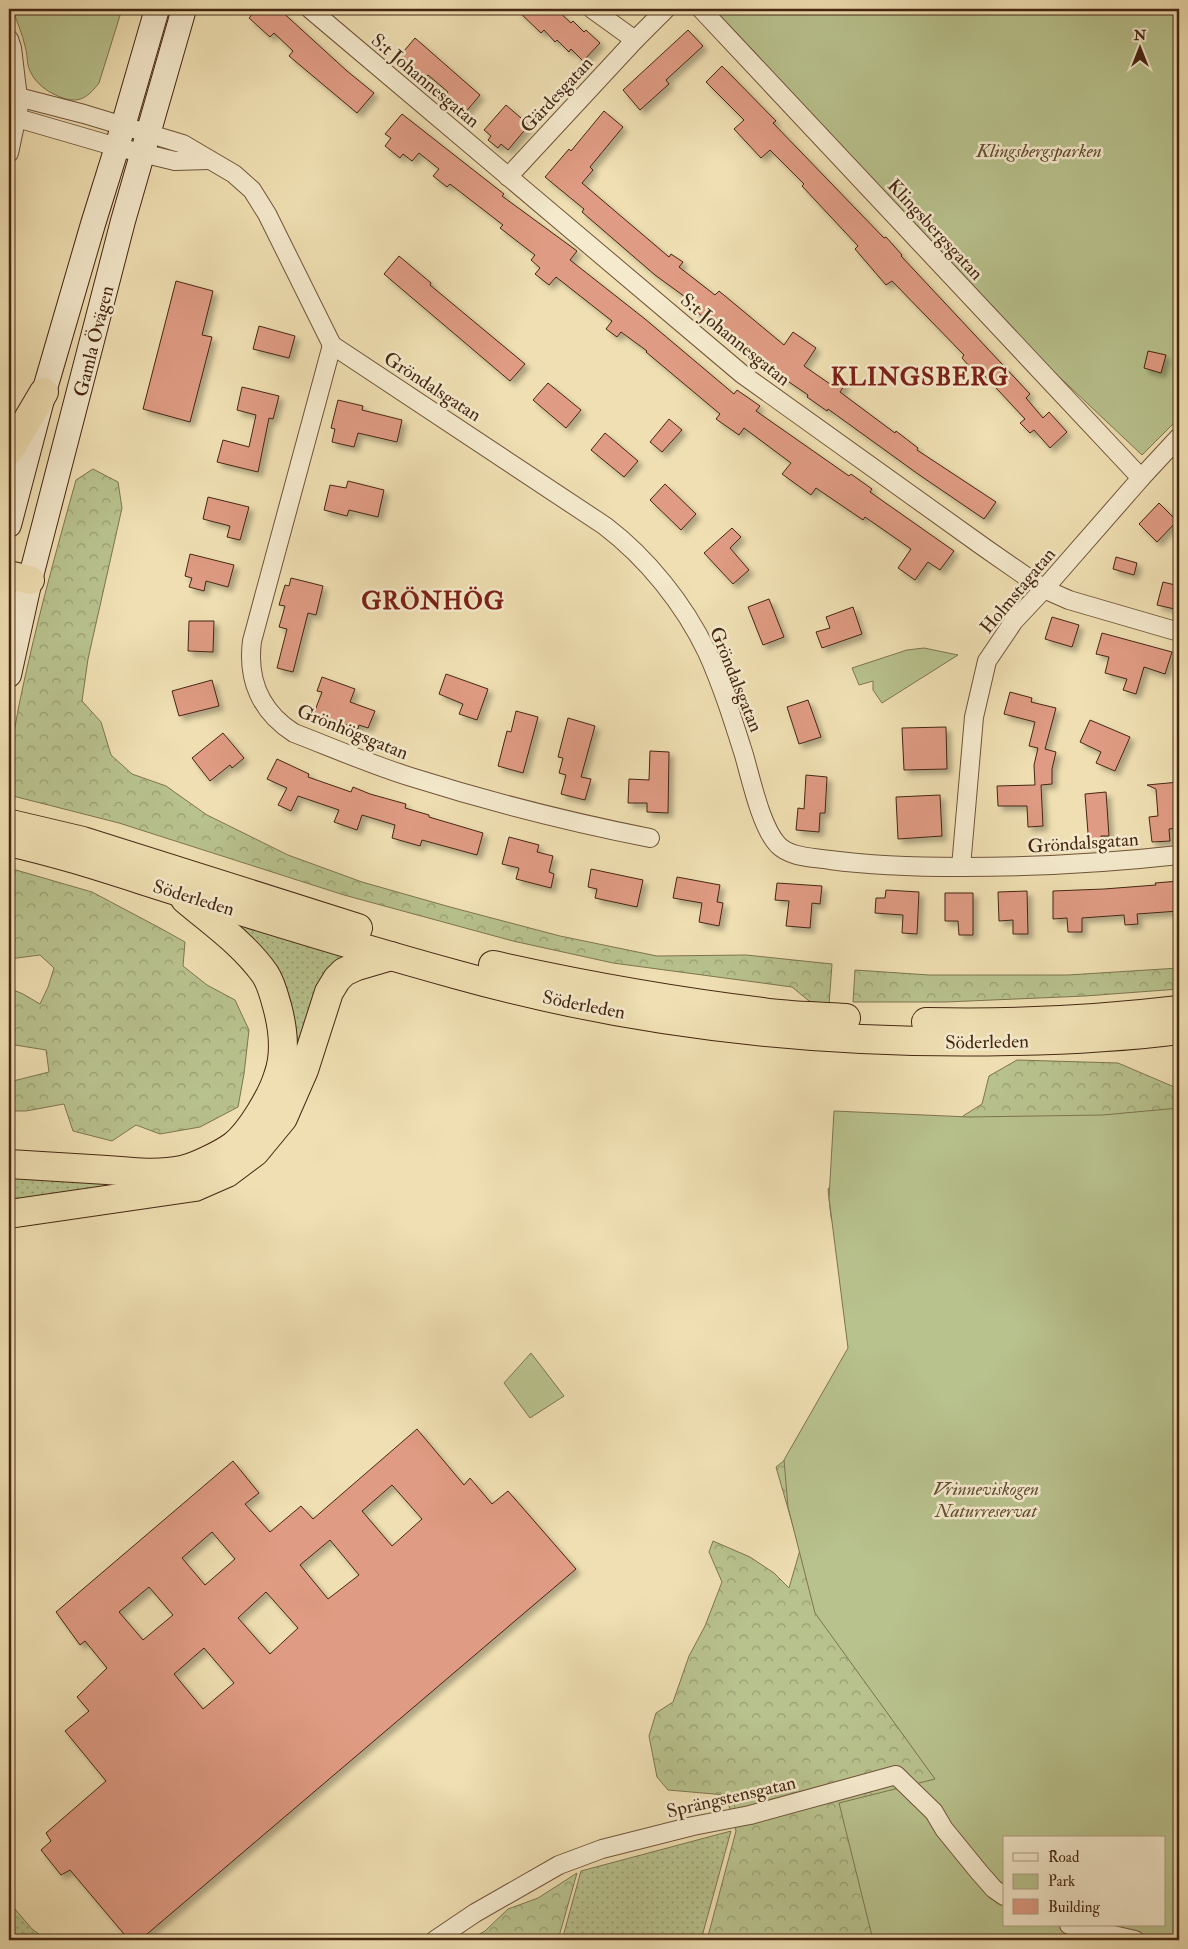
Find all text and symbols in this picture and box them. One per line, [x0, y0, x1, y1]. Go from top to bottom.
north arrow [1116, 22, 1166, 72]
text: N [1133, 27, 1147, 44]
street label: S:t Johannesgatan [366, 28, 485, 133]
street label: Gärdesgatan [515, 51, 598, 138]
park label: Klingsbergsparken [975, 139, 1102, 163]
street label: Klingsbergsgatan [882, 174, 988, 286]
street label: Gamla Övägen [68, 283, 119, 399]
street label: S:t Johannesgatan [676, 288, 795, 392]
street label: Gröndalsgatan [379, 346, 486, 427]
district label: KLINGSBERG [831, 362, 1009, 393]
street label: Holmstagatan [975, 542, 1061, 639]
district label: GRÖNHÖG [361, 586, 505, 617]
street label: Gröndalsgatan [704, 623, 768, 736]
street label: Grönhögsgatan [293, 699, 412, 765]
street label: Gröndalsgatan [1027, 827, 1140, 859]
street label: Söderleden [150, 874, 237, 922]
street label: Söderleden [540, 985, 627, 1025]
street label: Söderleden [945, 1029, 1029, 1055]
park label: Vrinneviskogen Naturreservat [933, 1477, 1039, 1523]
street label: Sprängstensgatan [664, 1770, 799, 1824]
legend [1003, 1836, 1166, 1926]
text: Road [1048, 1848, 1080, 1867]
text: Park [1048, 1872, 1075, 1891]
text: Building [1048, 1898, 1100, 1917]

